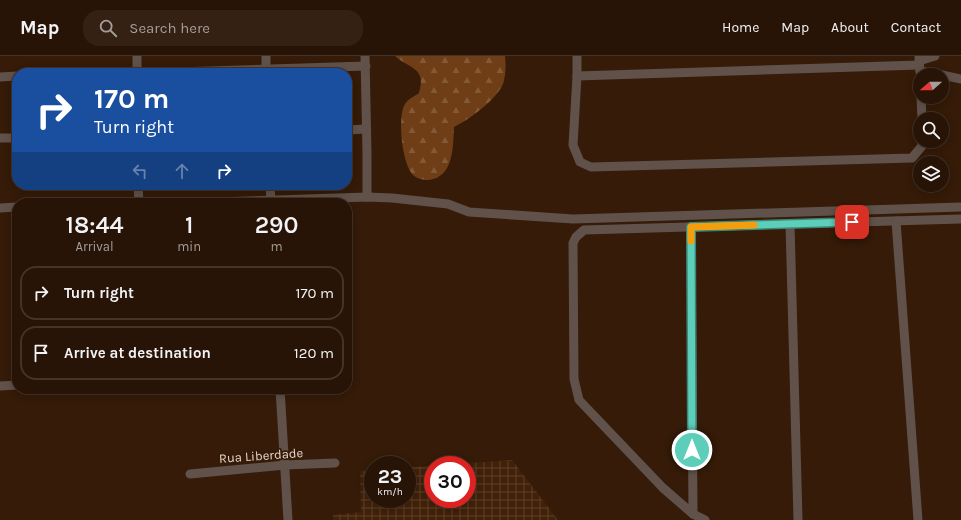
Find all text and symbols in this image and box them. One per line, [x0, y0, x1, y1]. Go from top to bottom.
search box [83, 10, 363, 46]
text: Map [20, 17, 59, 39]
icon: search [97, 17, 119, 39]
text: Search here [129, 19, 210, 37]
text: Home [722, 19, 759, 36]
text: Map [781, 19, 809, 36]
text: About [831, 19, 869, 36]
text: Contact [891, 19, 941, 36]
north arrow [913, 68, 949, 104]
map controls [913, 68, 949, 192]
text: 170 m [94, 82, 169, 115]
icon: right [28, 84, 80, 136]
button: search [913, 112, 949, 148]
text: Turn right [94, 116, 174, 138]
button: layers [913, 156, 949, 192]
icon: left [129, 160, 151, 182]
icon: ahead [171, 160, 193, 182]
icon: right [213, 160, 235, 182]
pin [835, 205, 869, 239]
text: 18:44 [66, 211, 124, 239]
text: 1 [185, 211, 193, 239]
text: 290 [255, 211, 298, 239]
icon: arrive [841, 211, 863, 233]
text: Arrival [76, 239, 114, 254]
text: min [177, 239, 201, 254]
text: m [270, 239, 283, 254]
icon: right [30, 282, 52, 304]
text: Turn right [64, 284, 134, 302]
text: 170 m [296, 284, 334, 302]
icon: arrive [30, 342, 52, 364]
text: Arrive at destination [64, 344, 211, 362]
text: 120 m [294, 344, 334, 362]
position arrow [671, 429, 713, 471]
street label: Rua Liberdade [218, 445, 304, 466]
speed limit sign: 30 [424, 456, 476, 508]
text: 23 [378, 465, 402, 488]
text: km/h [377, 486, 403, 498]

